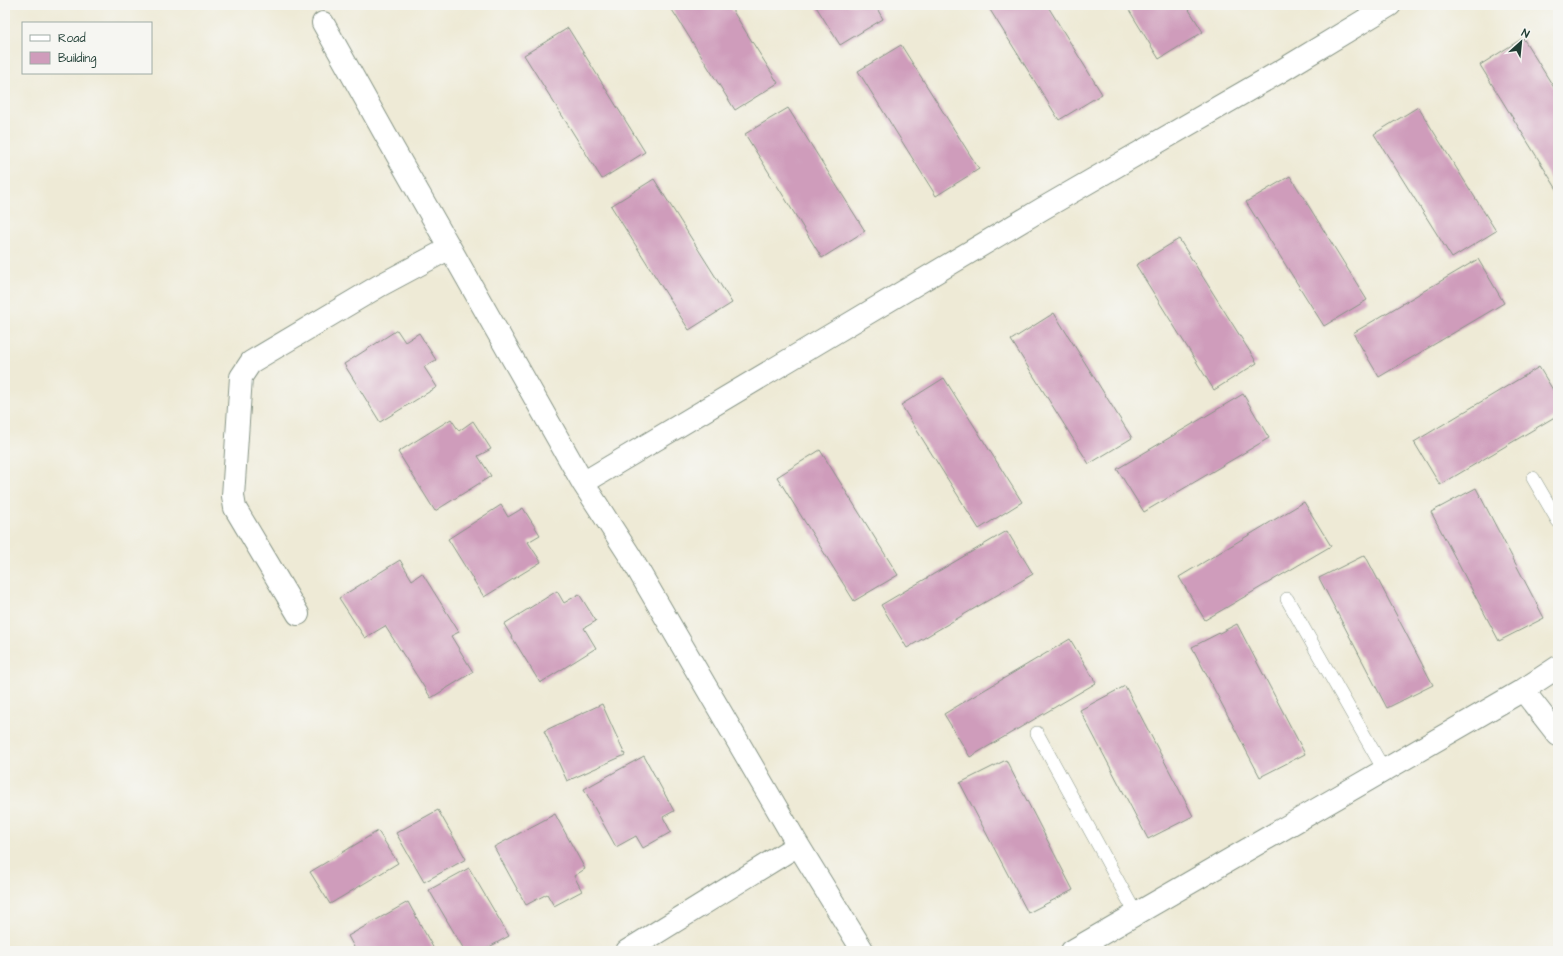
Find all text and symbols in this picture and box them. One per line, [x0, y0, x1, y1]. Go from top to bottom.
legend [22, 22, 152, 74]
north arrow [1501, 22, 1541, 62]
text: N [1519, 25, 1532, 42]
text: Road [58, 30, 86, 47]
text: Building [58, 50, 96, 68]

